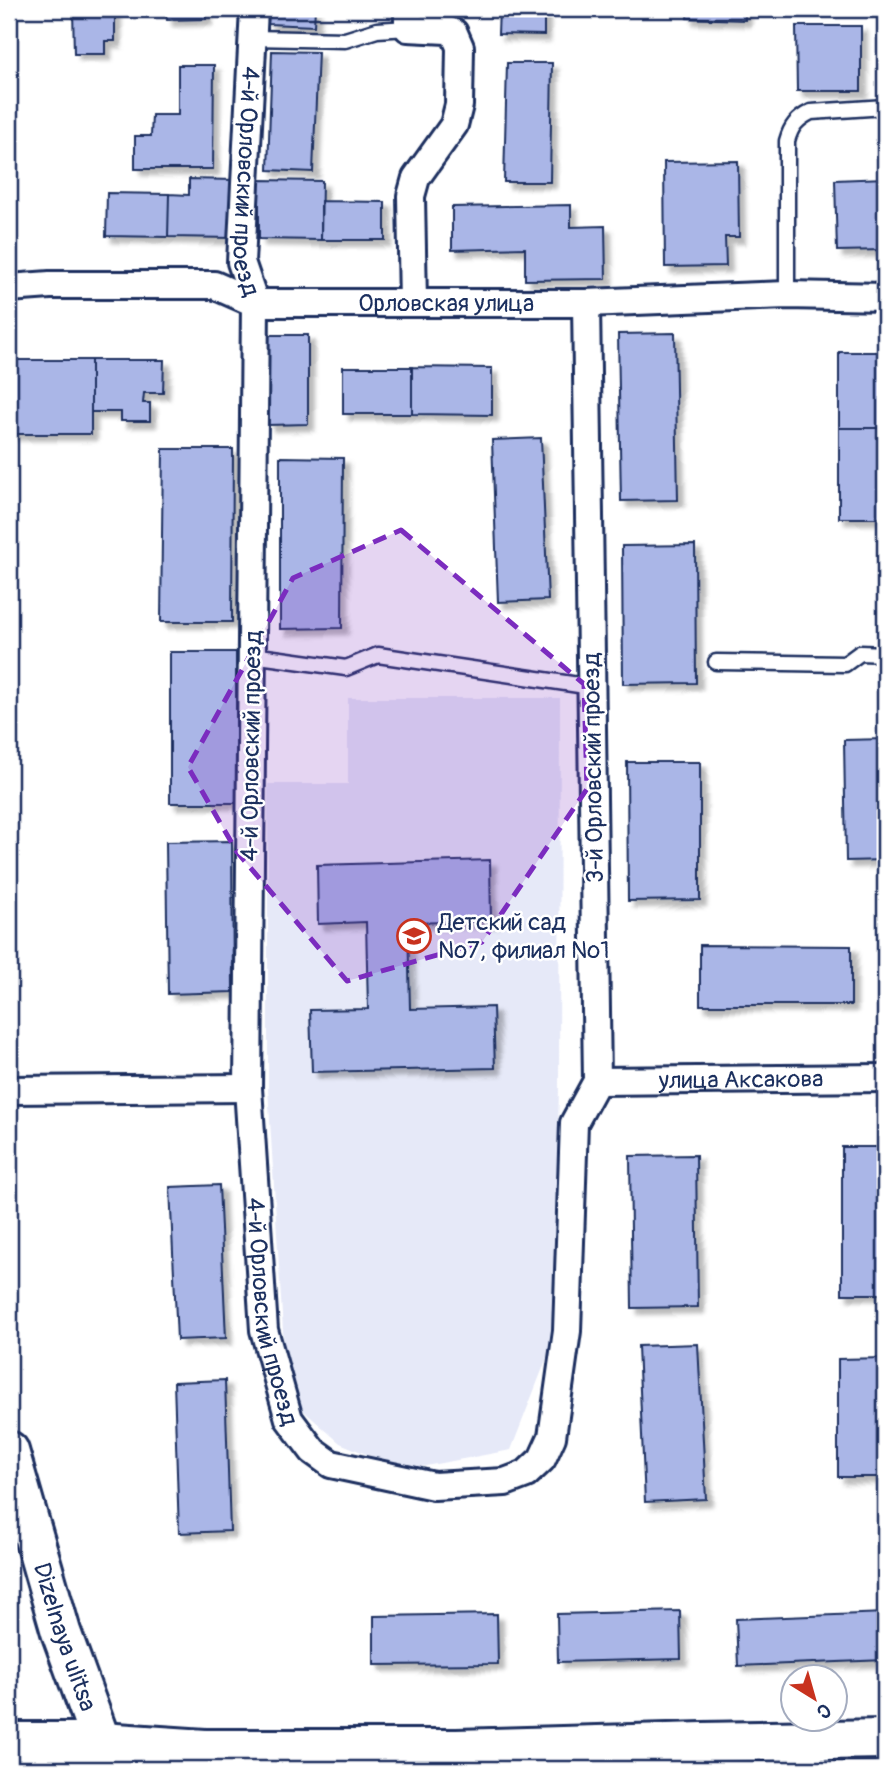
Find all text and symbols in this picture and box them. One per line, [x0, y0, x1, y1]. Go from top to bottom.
street label: 4-й Орловский проезд [226, 66, 266, 301]
street label: Орловская улица [358, 289, 534, 318]
street label: 4-й Орловский проезд [235, 630, 268, 862]
street label: 3-й Орловский проезд [577, 652, 610, 883]
place label: Детский сад №7, филиал №1 [437, 908, 610, 965]
school or university icon: Детский сад №7, филиал №1 [395, 917, 433, 955]
street label: улица Аксакова [658, 1065, 823, 1095]
street label: 4-й Орловский проезд [240, 1197, 304, 1429]
street label: Dizelnaya ulitsa [27, 1559, 102, 1715]
north arrow [778, 1662, 848, 1732]
text: С [812, 1698, 836, 1724]

